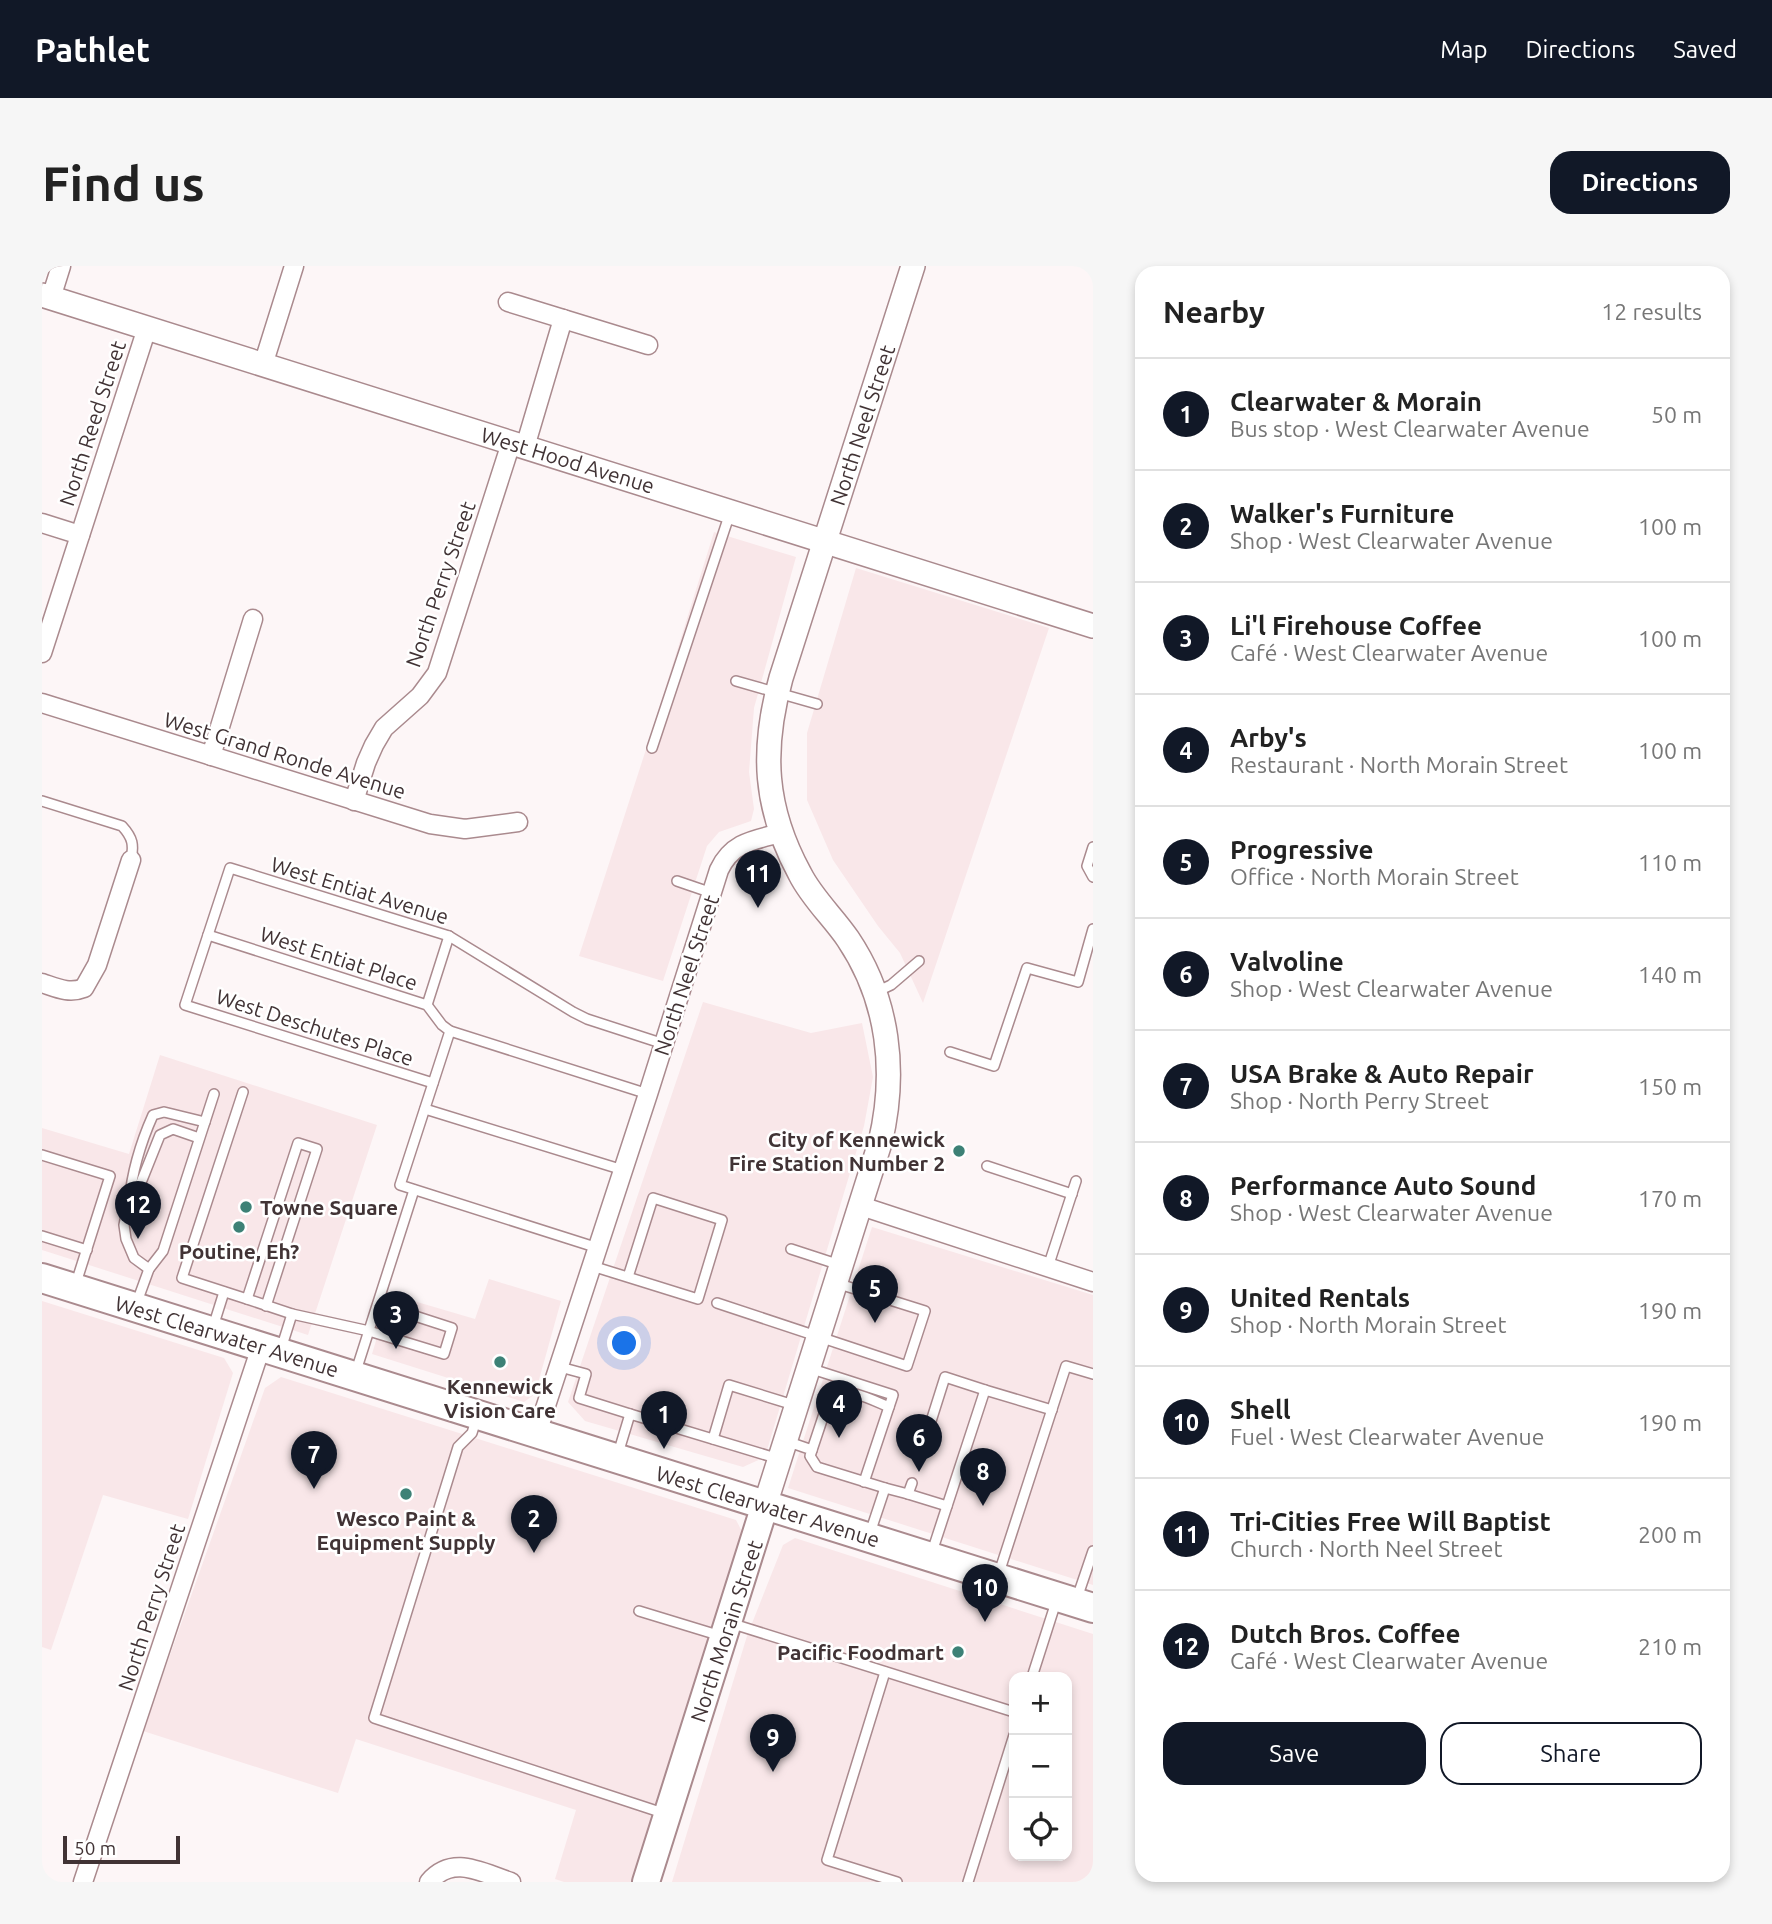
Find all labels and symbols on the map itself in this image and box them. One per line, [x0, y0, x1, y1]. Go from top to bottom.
street label: North Reed Street [54, 337, 130, 509]
street label: North Neel Street [825, 342, 899, 508]
street label: West Hood Avenue [478, 422, 658, 498]
street label: North Perry Street [400, 498, 480, 670]
street label: West Grand Ronde Avenue [161, 707, 409, 803]
pin: 11 [735, 850, 781, 908]
street label: West Entiat Avenue [268, 852, 452, 928]
street label: North Neel Street [649, 892, 723, 1058]
street label: West Entiat Place [257, 921, 421, 995]
street label: West Deschutes Place [213, 984, 417, 1070]
place label: City of Kennewick Fire Station Number 2 [729, 1127, 945, 1175]
marker: City of Kennewick Fire Station Number 2 [951, 1143, 967, 1159]
pin: 12 [115, 1181, 161, 1239]
place label: Towne Square [260, 1195, 398, 1219]
marker: Towne Square [238, 1199, 254, 1215]
marker: Poutine, Eh? [231, 1219, 247, 1235]
place label: Poutine, Eh? [179, 1239, 299, 1263]
pin: 5 [852, 1265, 898, 1323]
street label: West Clearwater Avenue [112, 1291, 342, 1381]
pin: 3 [373, 1291, 419, 1349]
your location [607, 1326, 641, 1360]
marker: Kennewick Vision Care [492, 1354, 508, 1370]
place label: Kennewick Vision Care [444, 1374, 556, 1422]
pin: 4 [816, 1380, 862, 1438]
pin: 1 [641, 1391, 687, 1449]
pin: 6 [896, 1414, 942, 1472]
pin: 7 [291, 1431, 337, 1489]
pin: 8 [960, 1448, 1006, 1506]
street label: West Clearwater Avenue [653, 1461, 883, 1551]
marker: Wesco Paint & Equipment Supply [398, 1486, 414, 1502]
pin: 2 [511, 1495, 557, 1553]
place label: Wesco Paint & Equipment Supply [317, 1506, 495, 1554]
street label: North Perry Street [113, 1521, 189, 1693]
street label: North Morain Street [685, 1537, 767, 1725]
pin: 10 [962, 1564, 1008, 1622]
place label: Pacific Foodmart [777, 1640, 944, 1664]
marker: Pacific Foodmart [950, 1644, 966, 1660]
pin: 9 [750, 1714, 796, 1772]
scale bar [63, 1833, 180, 1865]

